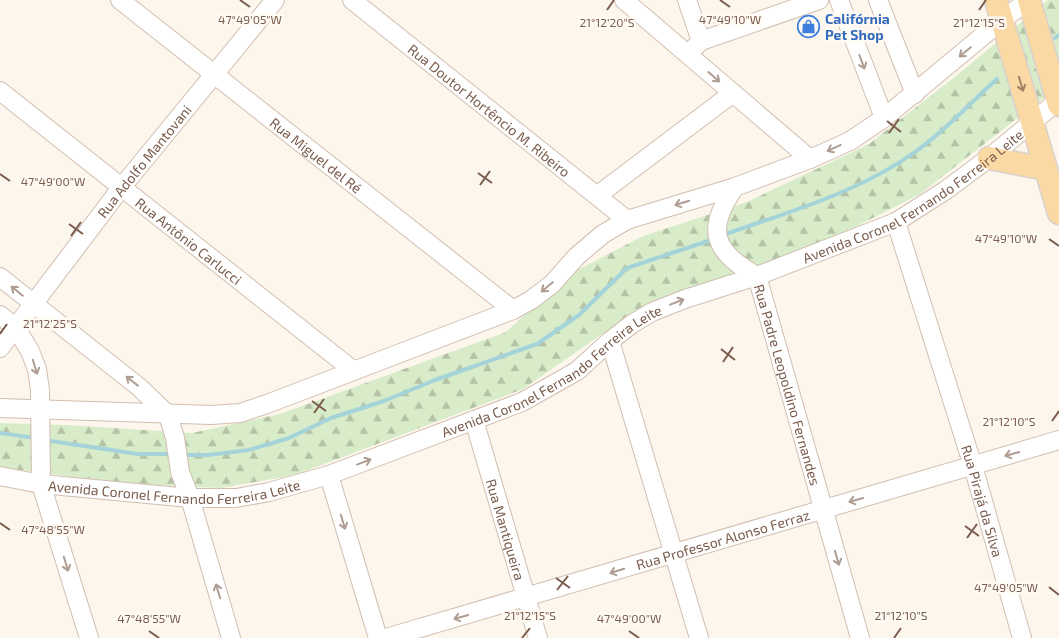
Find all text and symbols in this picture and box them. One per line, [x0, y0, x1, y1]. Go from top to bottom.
place label: Califórnia Pet Shop [825, 10, 890, 43]
text: 47°49'05"W [218, 12, 282, 26]
text: 47°49'10"W [699, 12, 761, 26]
shop icon: Califórnia Pet Shop [797, 14, 821, 38]
text: 21°12'20"S [580, 15, 635, 29]
text: 21°12'15"S [953, 15, 1005, 29]
street label: Rua Doutor Hortêncio M. Ribeiro [405, 40, 574, 180]
one-way arrow [958, 46, 971, 57]
one-way arrow [858, 54, 868, 69]
one-way arrow [708, 71, 721, 82]
one-way arrow [1016, 75, 1026, 91]
street label: Rua Adolfo Mantovani [93, 101, 194, 221]
street label: Rua Miguel del Ré [267, 113, 366, 196]
street label: Avenida Coronel Fernando Ferreira Leite [800, 125, 1026, 266]
one-way arrow [827, 144, 842, 153]
text: 47°49'00"W [21, 174, 85, 188]
street label: Rua Antônio Carlucci [133, 193, 245, 288]
one-way arrow [674, 199, 690, 208]
text: 47°49'10"W [975, 231, 1037, 245]
one-way arrow [541, 282, 554, 293]
street label: Rua Padre Leopoldino Fernandes [751, 282, 825, 487]
one-way arrow [11, 286, 24, 297]
one-way arrow [669, 297, 685, 306]
street label: Avenida Coronel Fernando Ferreira Leite [439, 301, 664, 440]
text: 21°12'25"S [23, 316, 77, 330]
one-way arrow [31, 359, 41, 375]
one-way arrow [126, 376, 139, 387]
text: 21°12'10"S [983, 414, 1036, 428]
street label: Rua Pirajá da Silva [958, 443, 1007, 559]
one-way arrow [1005, 450, 1021, 460]
one-way arrow [356, 457, 371, 466]
street label: Avenida Coronel Fernando Ferreira Leite [48, 475, 302, 507]
street label: Rua Mantiqueira [483, 477, 529, 582]
one-way arrow [849, 496, 865, 506]
street label: Rua Professor Alonso Ferraz [634, 505, 812, 573]
one-way arrow [338, 514, 348, 530]
text: 47°48'55"W [21, 522, 85, 536]
one-way arrow [833, 550, 843, 566]
one-way arrow [62, 556, 72, 572]
one-way arrow [609, 566, 625, 576]
text: 47°49'05"W [974, 580, 1038, 594]
one-way arrow [212, 584, 222, 600]
text: 21°12'15"S [504, 608, 556, 622]
text: 21°12'10"S [875, 608, 928, 622]
text: 47°48'55"W [117, 611, 181, 625]
text: 47°49'00"W [597, 611, 661, 625]
one-way arrow [453, 612, 469, 622]

